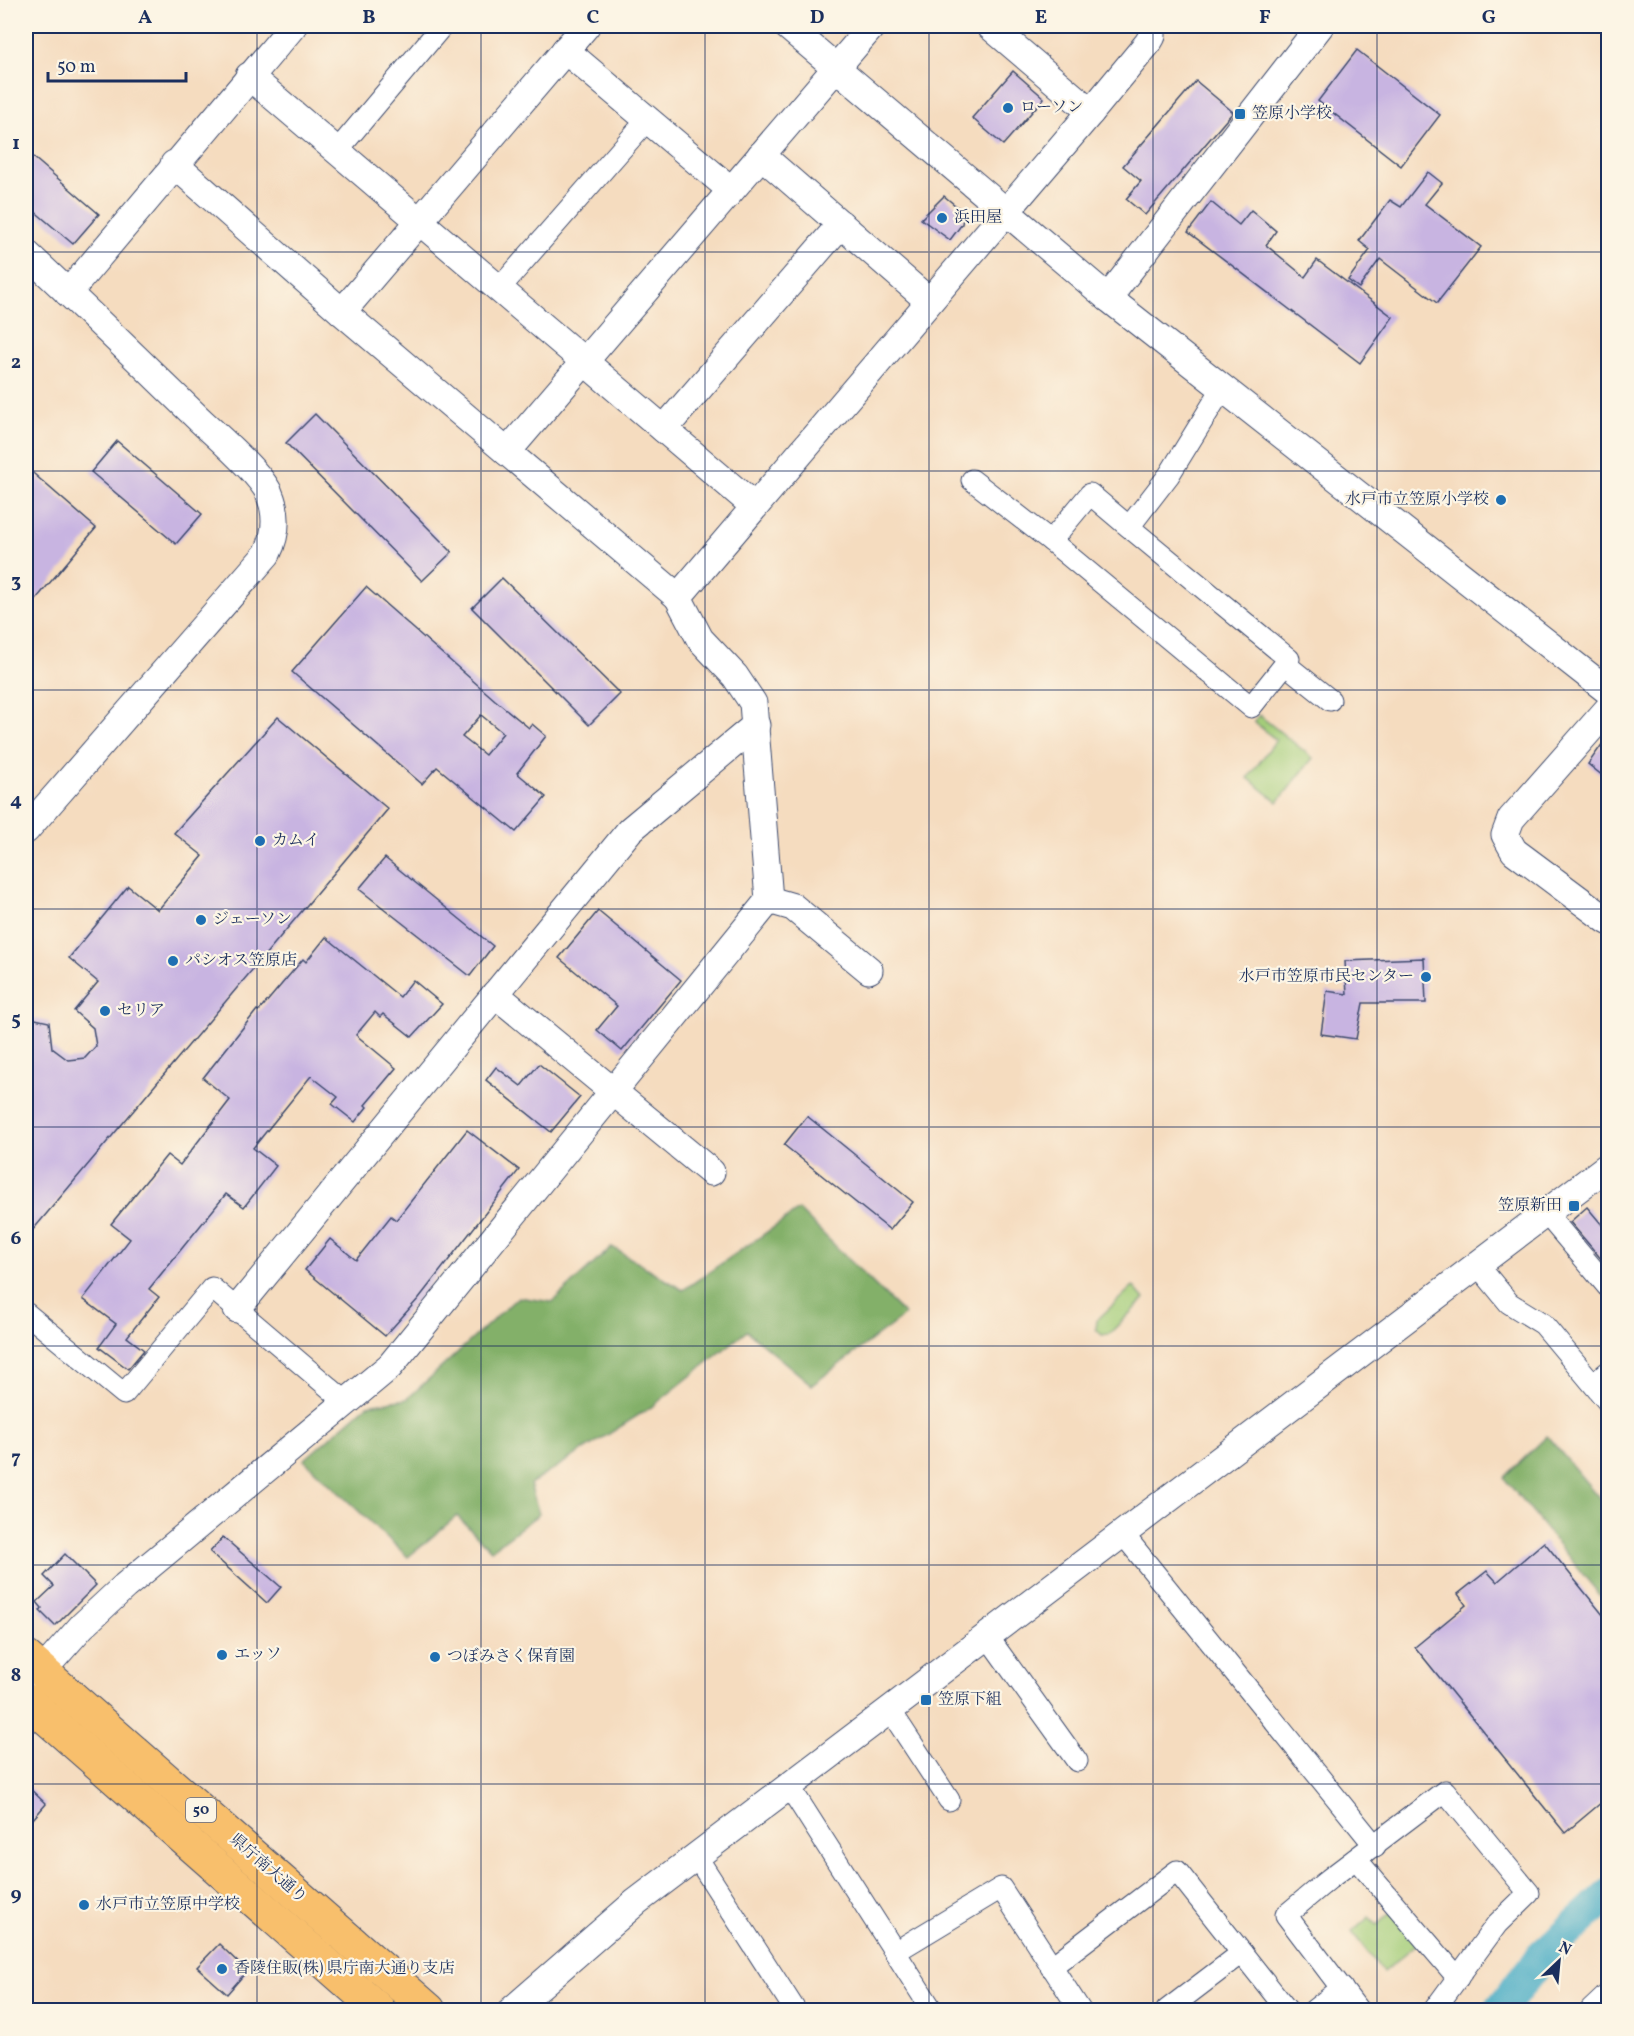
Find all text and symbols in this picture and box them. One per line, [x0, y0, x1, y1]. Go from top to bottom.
text: A [138, 4, 152, 32]
text: B [362, 4, 376, 32]
text: C [587, 4, 600, 32]
text: D [810, 4, 824, 32]
text: E [1035, 4, 1047, 32]
text: F [1259, 4, 1271, 32]
text: G [1482, 4, 1496, 32]
scale bar [48, 45, 186, 83]
text: 50 m [57, 55, 96, 80]
place label: ローソン [1020, 97, 1083, 119]
marker: ローソン [1001, 101, 1015, 115]
place label: 笠原小学校 [1252, 103, 1332, 125]
marker: 笠原小学校 [1233, 107, 1247, 121]
text: 1 [12, 130, 20, 158]
place label: 浜田屋 [954, 207, 1002, 229]
marker: 浜田屋 [935, 211, 949, 225]
text: 2 [11, 349, 21, 377]
place label: 水戸市立笠原小学校 [1345, 489, 1489, 511]
marker: 水戸市立笠原小学校 [1494, 493, 1508, 507]
text: 3 [11, 568, 21, 596]
text: 4 [10, 787, 22, 815]
place label: カムイ [272, 830, 320, 852]
marker: カムイ [253, 834, 267, 848]
place label: ジェーソン [213, 909, 292, 931]
marker: ジェーソン [194, 913, 208, 927]
place label: パシオス笠原店 [185, 950, 297, 972]
marker: パシオス笠原店 [166, 954, 180, 968]
place label: 水戸市笠原市民センター [1239, 966, 1414, 988]
marker: 水戸市笠原市民センター [1419, 970, 1433, 984]
place label: セリア [117, 1000, 165, 1022]
marker: セリア [98, 1004, 112, 1018]
text: 5 [11, 1006, 21, 1034]
place label: 笠原新田 [1498, 1195, 1562, 1217]
marker: 笠原新田 [1567, 1199, 1581, 1213]
text: 6 [11, 1225, 22, 1253]
text: 7 [11, 1444, 21, 1472]
place label: エッソ [234, 1644, 282, 1666]
place label: つぼみさく保育園 [447, 1646, 575, 1668]
marker: エッソ [215, 1648, 229, 1662]
marker: つぼみさく保育園 [428, 1650, 442, 1664]
text: 8 [11, 1662, 21, 1690]
place label: 笠原下組 [938, 1689, 1002, 1711]
marker: 笠原下組 [919, 1693, 933, 1707]
road number: 50 [186, 1798, 216, 1822]
street label: 県庁南大通り [225, 1829, 311, 1909]
text: 9 [10, 1881, 22, 1909]
place label: 水戸市立笠原中学校 [96, 1894, 240, 1916]
marker: 水戸市立笠原中学校 [77, 1898, 91, 1912]
north arrow [1529, 1931, 1589, 1991]
text: N [1555, 1937, 1575, 1962]
place label: 香陵住販(株) 県庁南大通り支店 [234, 1958, 455, 1980]
marker: 香陵住販(株) 県庁南大通り支店 [215, 1962, 229, 1976]

